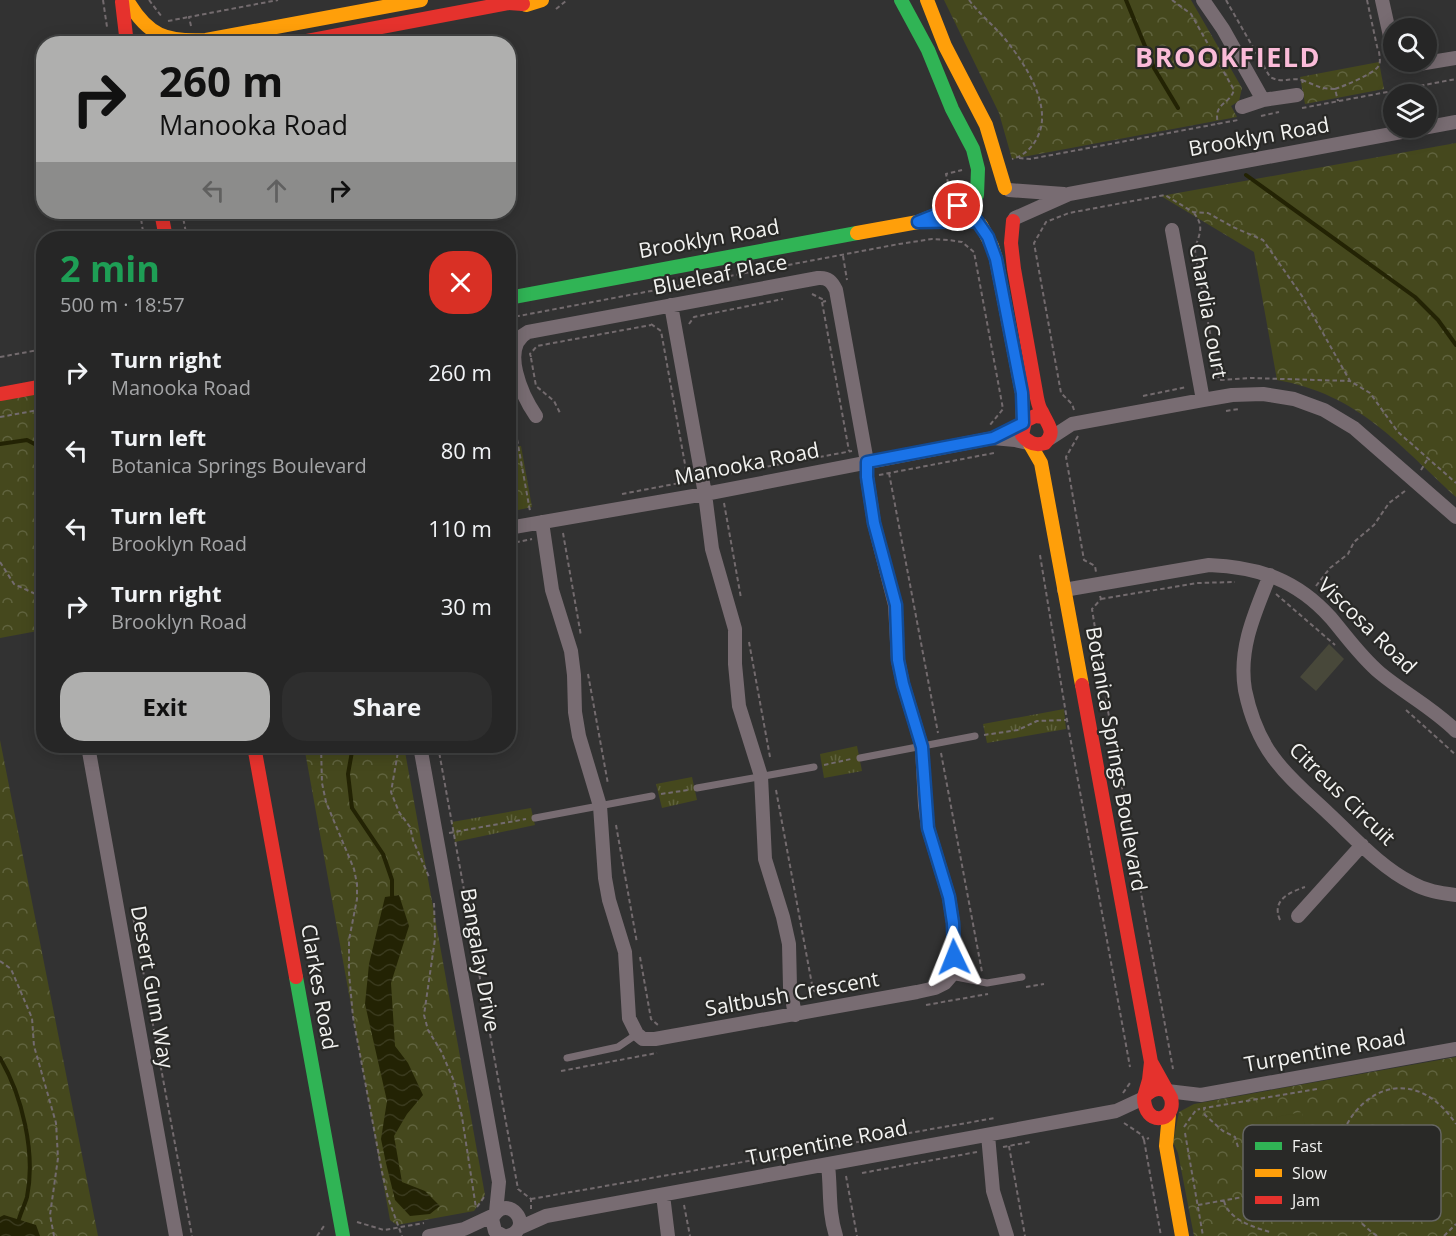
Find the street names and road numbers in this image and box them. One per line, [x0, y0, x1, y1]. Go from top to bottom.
street label: Brooklyn Road [1186, 110, 1332, 162]
street label: Brooklyn Road [636, 212, 782, 264]
street label: Chardia Court [1183, 241, 1235, 380]
street label: Blueleaf Place [650, 247, 789, 301]
street label: Manooka Road [672, 435, 822, 491]
street label: Viscosa Road [1312, 571, 1423, 680]
street label: Botanica Springs Boulevard [1080, 624, 1154, 893]
street label: Citreus Circuit [1283, 735, 1402, 851]
street label: Bangalay Drive [455, 886, 507, 1034]
street label: Desert Gum Way [125, 903, 181, 1071]
street label: Clarkes Road [295, 922, 345, 1052]
street label: Saltbush Crescent [703, 964, 881, 1022]
street label: Turpentine Road [1242, 1022, 1408, 1078]
street label: Turpentine Road [744, 1113, 910, 1171]

